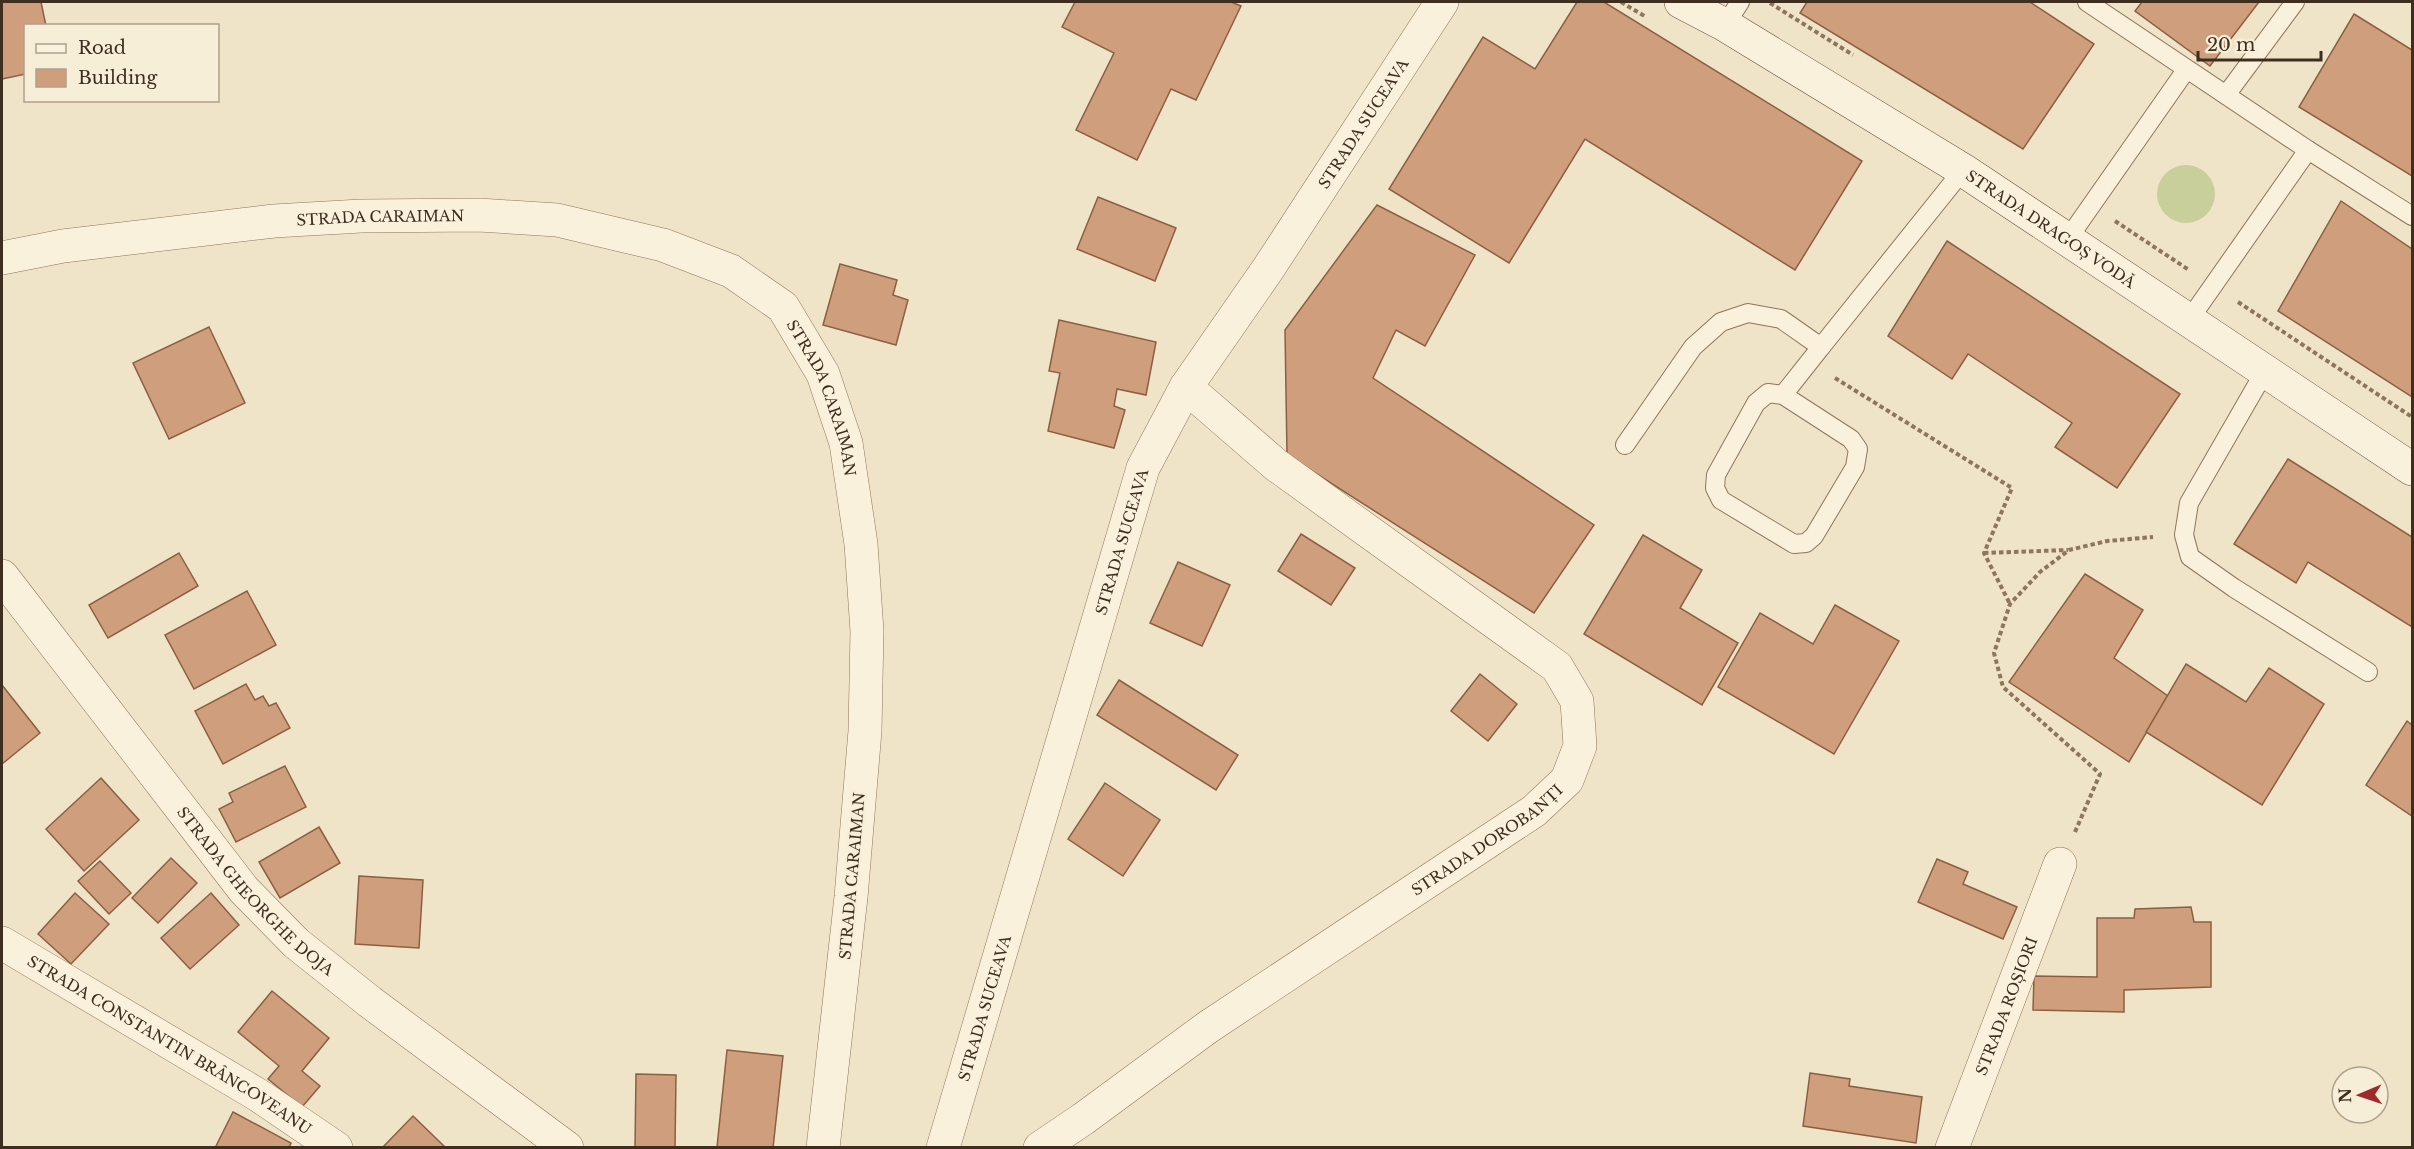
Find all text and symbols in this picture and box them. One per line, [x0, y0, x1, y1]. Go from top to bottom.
legend [24, 24, 219, 102]
scale bar [2198, 24, 2321, 62]
text: 20 m [2207, 34, 2255, 56]
text: Road [78, 37, 126, 59]
street label: STRADA SUCEAVA [1314, 55, 1412, 192]
text: Building [78, 67, 157, 89]
street label: STRADA DRAGOȘ VODĂ [1963, 165, 2140, 292]
street label: STRADA CARAIMAN [296, 206, 464, 229]
street label: STRADA CARAIMAN [783, 316, 860, 477]
street label: STRADA SUCEAVA [1091, 466, 1152, 617]
street label: STRADA DOROBANȚI [1407, 780, 1566, 899]
street label: STRADA CARAIMAN [835, 792, 869, 960]
street label: STRADA GHEORGHE DOJA [173, 802, 338, 979]
street label: STRADA SUCEAVA [954, 932, 1015, 1083]
street label: STRADA ROȘIORI [1971, 934, 2041, 1078]
street label: STRADA CONSTANTIN BRÂNCOVEANU [24, 951, 315, 1138]
north arrow [2330, 1065, 2390, 1125]
text: N [2335, 1088, 2355, 1103]

